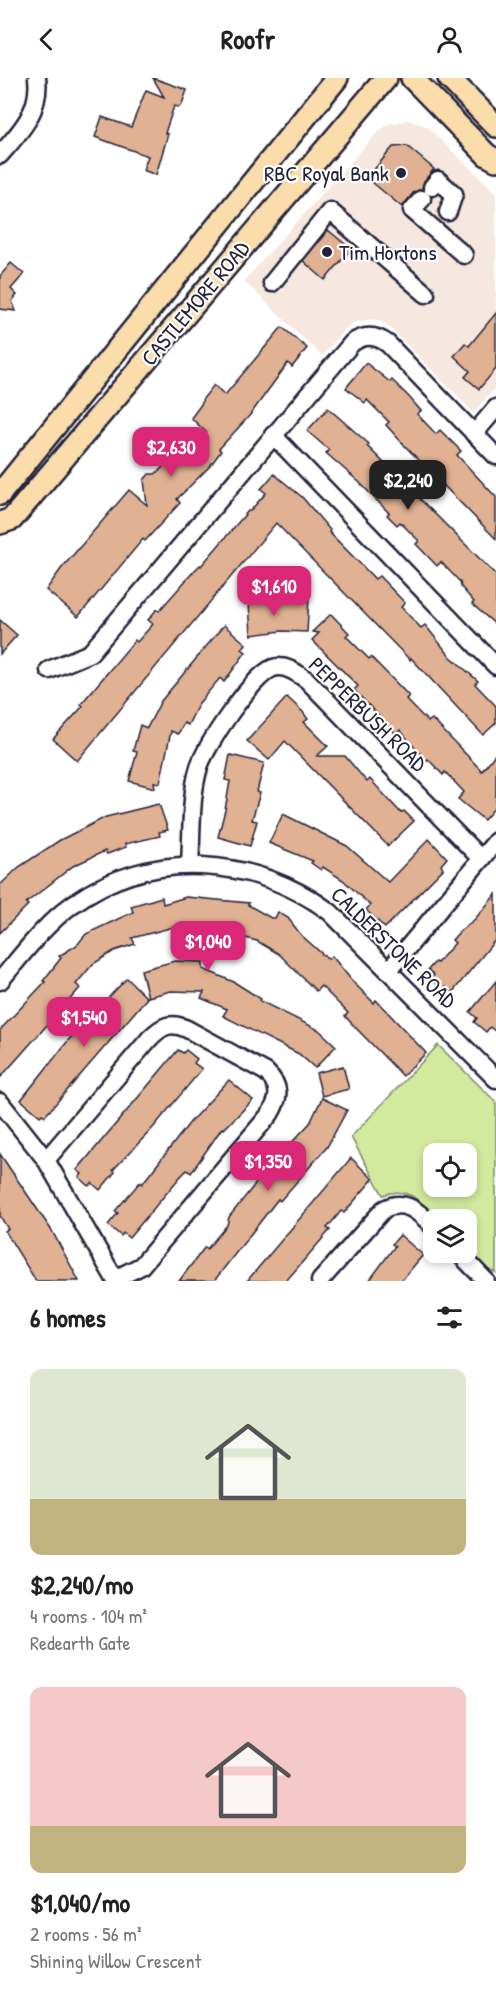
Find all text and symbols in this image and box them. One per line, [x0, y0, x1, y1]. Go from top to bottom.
text: Roofr [221, 21, 275, 57]
icon: back [30, 23, 63, 56]
icon: person [433, 23, 466, 56]
place label: RBC Royal Bank [264, 158, 389, 188]
marker: RBC Royal Bank [394, 166, 408, 180]
street label: CASTLEMORE ROAD [134, 234, 257, 372]
place label: Tim Hortons [339, 237, 437, 267]
marker: Tim Hortons [320, 245, 334, 259]
pin: $2,630 [122, 427, 220, 478]
text: $2,630 [146, 433, 196, 460]
pin: $2,240 [359, 460, 457, 511]
text: $2,240 [383, 466, 433, 493]
pin: $1,610 [225, 566, 323, 617]
text: $1,610 [251, 572, 297, 599]
street label: PEPPERBUSH ROAD [302, 650, 434, 778]
street label: CALDERSTONE ROAD [325, 879, 464, 1015]
pin: $1,040 [159, 921, 257, 972]
text: $1,040 [185, 927, 231, 954]
pin: $1,540 [35, 997, 133, 1048]
text: $1,540 [61, 1003, 107, 1030]
pin: $1,350 [219, 1141, 317, 1192]
map controls [423, 1143, 477, 1263]
button: locate [423, 1143, 477, 1197]
text: $1,350 [244, 1147, 292, 1174]
button: layers [423, 1209, 477, 1263]
text: 6 homes [30, 1300, 106, 1335]
icon: filters [433, 1301, 466, 1334]
icon: home [194, 1408, 302, 1516]
text: $2,240/mo [30, 1567, 133, 1602]
text: 4 rooms · 104 m² [30, 1602, 147, 1629]
text: Redearth Gate [30, 1629, 131, 1656]
icon: home [194, 1726, 302, 1834]
text: $1,040/mo [30, 1885, 130, 1920]
text: 2 rooms · 56 m² [30, 1920, 142, 1947]
text: Shining Willow Crescent [30, 1947, 201, 1974]

